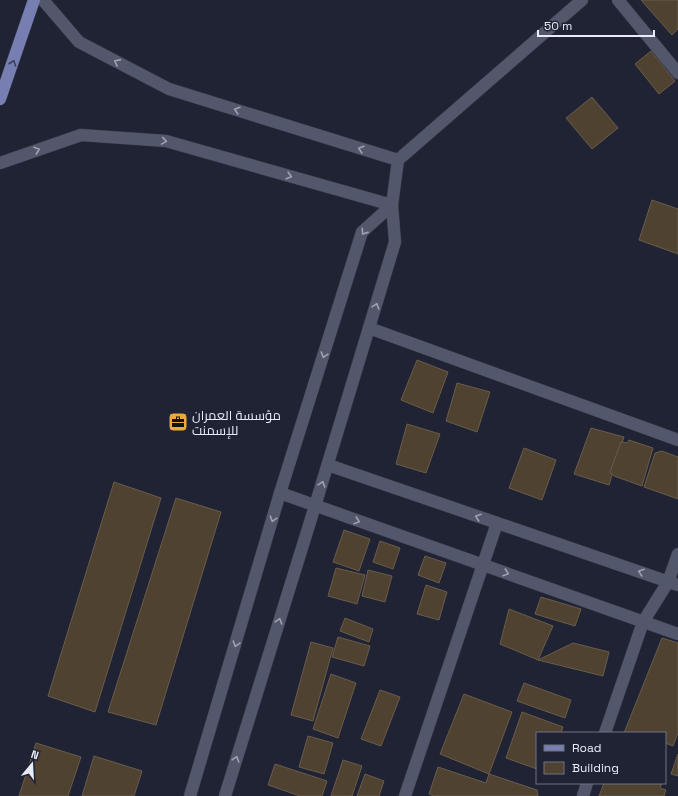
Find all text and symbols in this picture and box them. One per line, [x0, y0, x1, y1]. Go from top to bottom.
scale bar [538, 12, 654, 38]
text: 50 m [544, 18, 572, 34]
one-way arrow [8, 59, 16, 66]
one-way arrow [114, 59, 121, 66]
one-way arrow [234, 106, 241, 115]
one-way arrow [161, 136, 167, 145]
one-way arrow [358, 145, 365, 154]
one-way arrow [33, 146, 40, 155]
one-way arrow [286, 171, 293, 180]
one-way arrow [362, 227, 369, 234]
one-way arrow [371, 303, 380, 310]
one-way arrow [320, 351, 329, 358]
place label: مؤسسة العمران للإسمنت [192, 407, 281, 439]
office icon: مؤسسة العمران للإسمنت [167, 411, 189, 433]
one-way arrow [317, 481, 326, 488]
one-way arrow [475, 513, 482, 521]
one-way arrow [269, 515, 278, 522]
one-way arrow [353, 516, 360, 524]
one-way arrow [502, 569, 509, 577]
one-way arrow [638, 569, 645, 577]
one-way arrow [274, 618, 283, 625]
one-way arrow [232, 640, 241, 647]
legend [536, 732, 666, 784]
text: Road [572, 740, 601, 756]
north arrow [12, 744, 52, 784]
text: N [29, 747, 41, 762]
one-way arrow [231, 755, 240, 762]
text: Building [572, 760, 619, 776]

